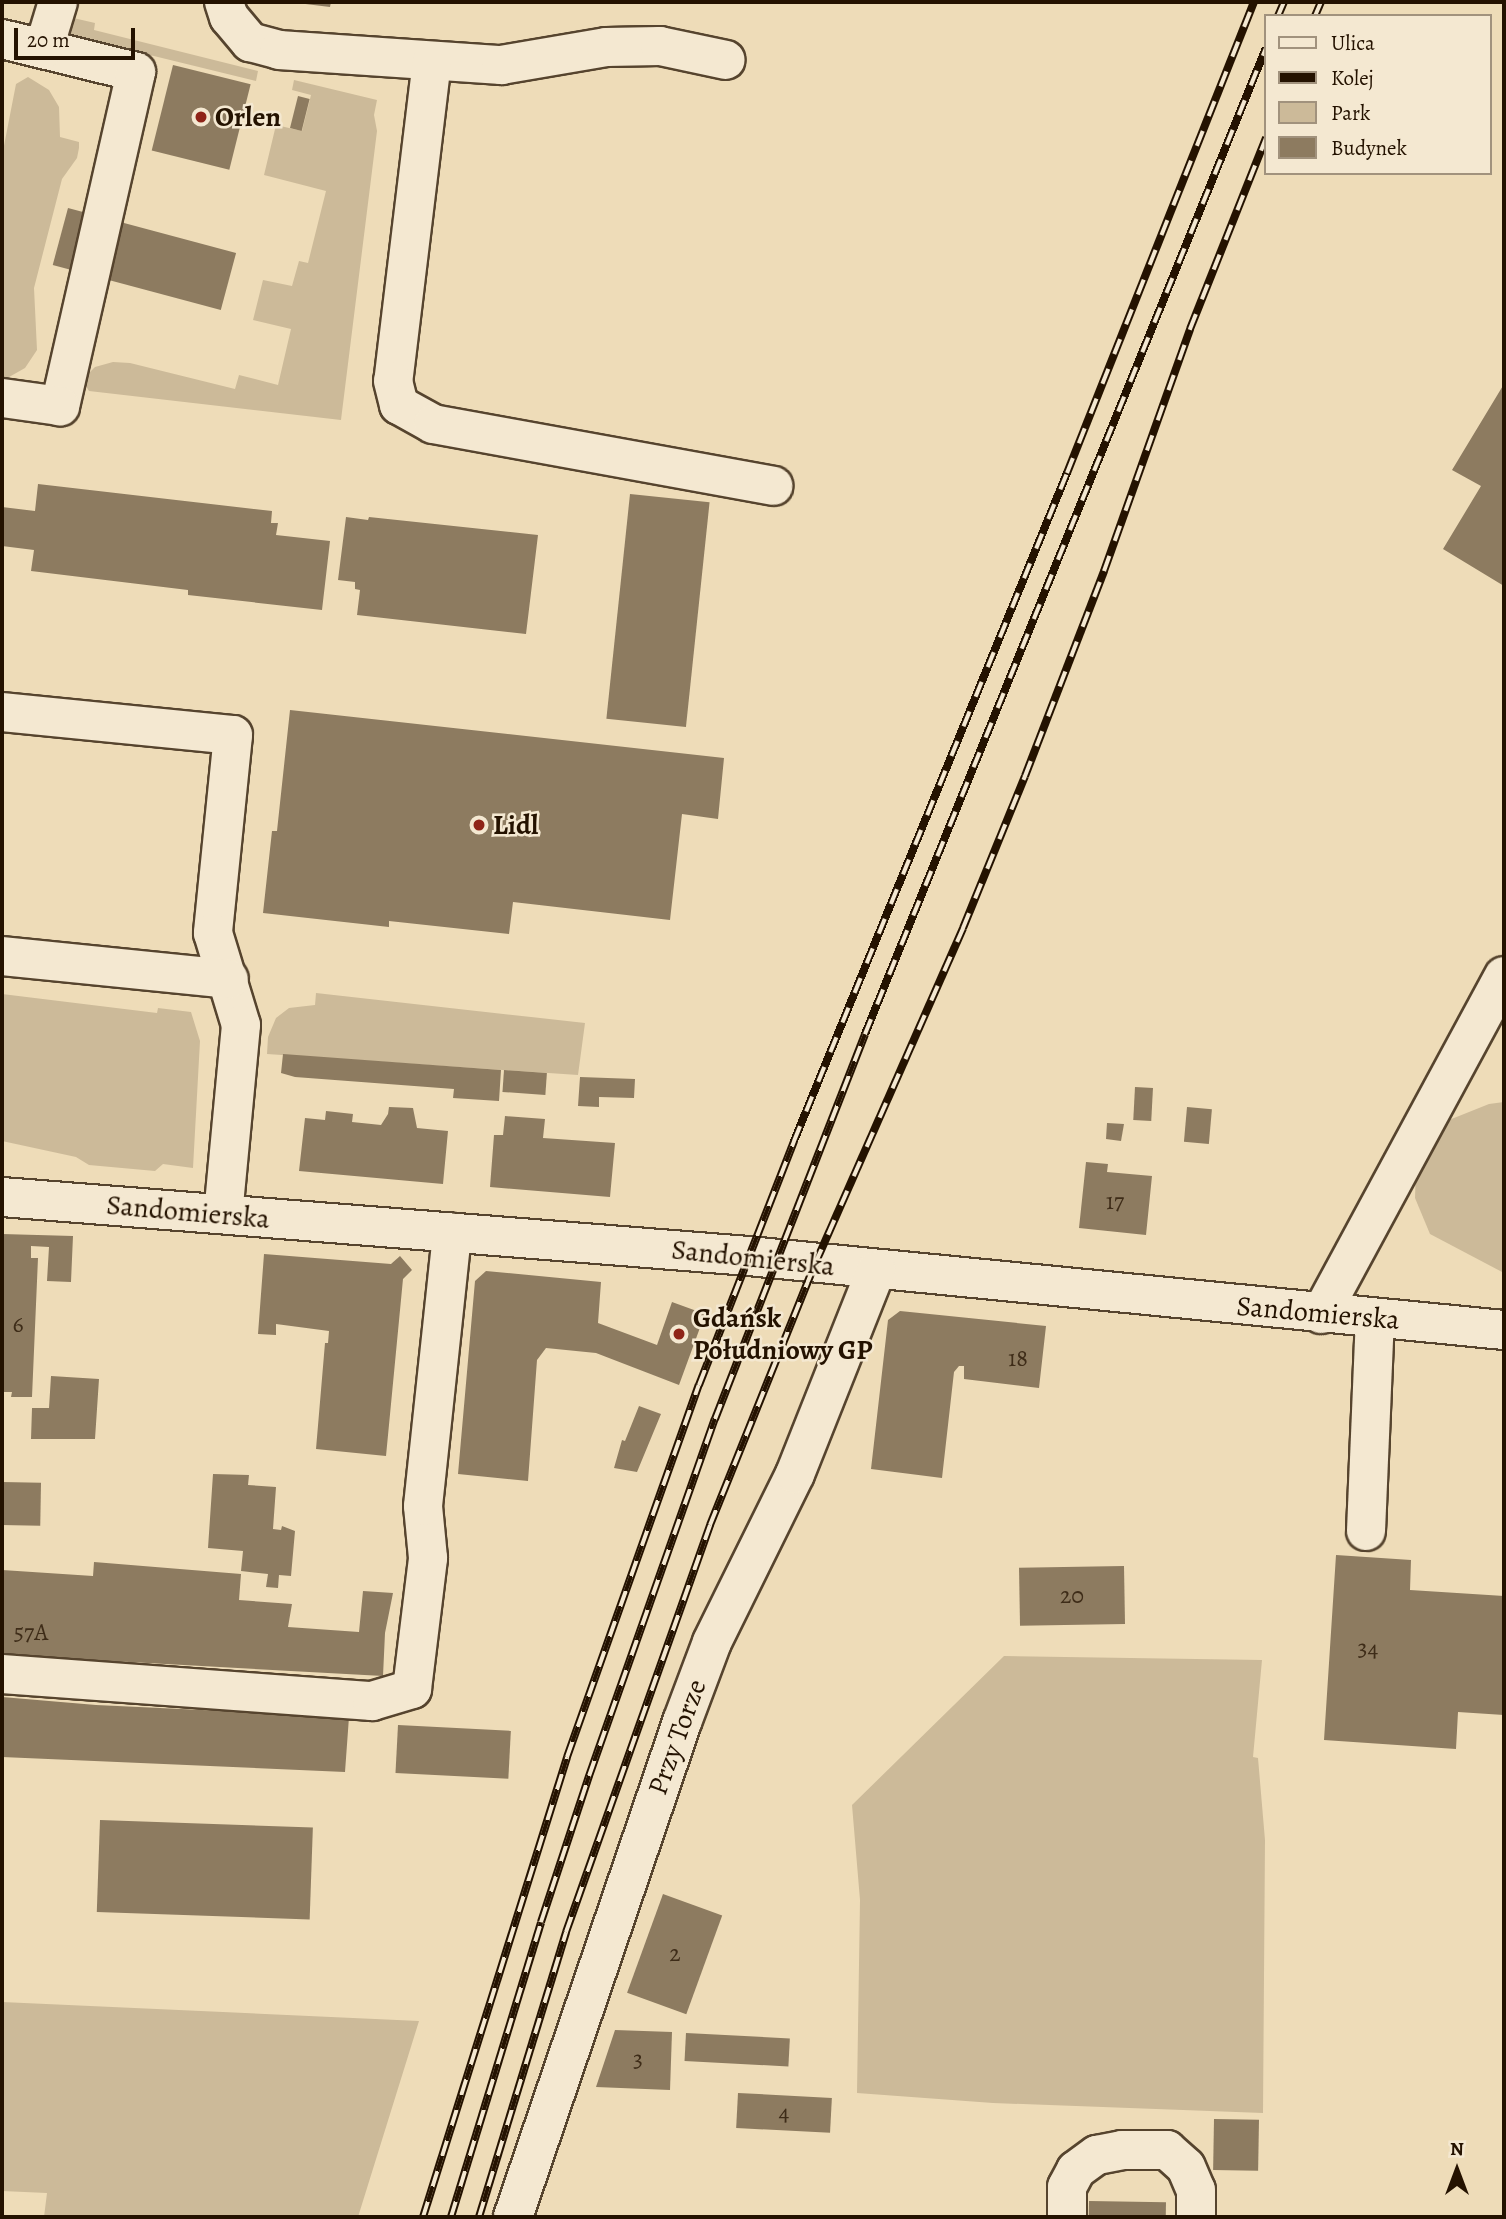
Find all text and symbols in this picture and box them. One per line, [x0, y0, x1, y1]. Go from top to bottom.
scale bar [18, 14, 138, 58]
legend [1264, 14, 1492, 175]
text: 20 m [27, 26, 70, 54]
text: Ulica [1331, 29, 1375, 57]
text: Kolej [1331, 64, 1374, 92]
text: Park [1331, 99, 1370, 127]
place label: Orlen [215, 100, 281, 134]
marker: Orlen [193, 109, 209, 125]
text: Budynek [1331, 134, 1407, 162]
place label: Lidl [493, 808, 538, 842]
marker: Lidl [471, 817, 487, 833]
street label: Sandomierska [105, 1188, 271, 1236]
house number: 17 [1106, 1188, 1124, 1216]
street label: Sandomierska [670, 1233, 836, 1283]
street label: Sandomierska [1235, 1289, 1401, 1337]
place label: Gdańsk Południowy GP [693, 1301, 872, 1367]
house number: 6 [12, 1311, 24, 1339]
marker: Gdańsk Południowy GP [671, 1326, 687, 1342]
house number: 18 [1008, 1345, 1028, 1373]
house number: 20 [1060, 1582, 1084, 1610]
house number: 57A [14, 1619, 48, 1647]
house number: 34 [1358, 1635, 1378, 1663]
street label: Przy Torze [641, 1675, 713, 1799]
house number: 2 [669, 1940, 681, 1968]
house number: 3 [633, 2046, 643, 2074]
house number: 4 [779, 2099, 789, 2127]
north arrow [1422, 2135, 1492, 2205]
text: N [1450, 2136, 1464, 2162]

